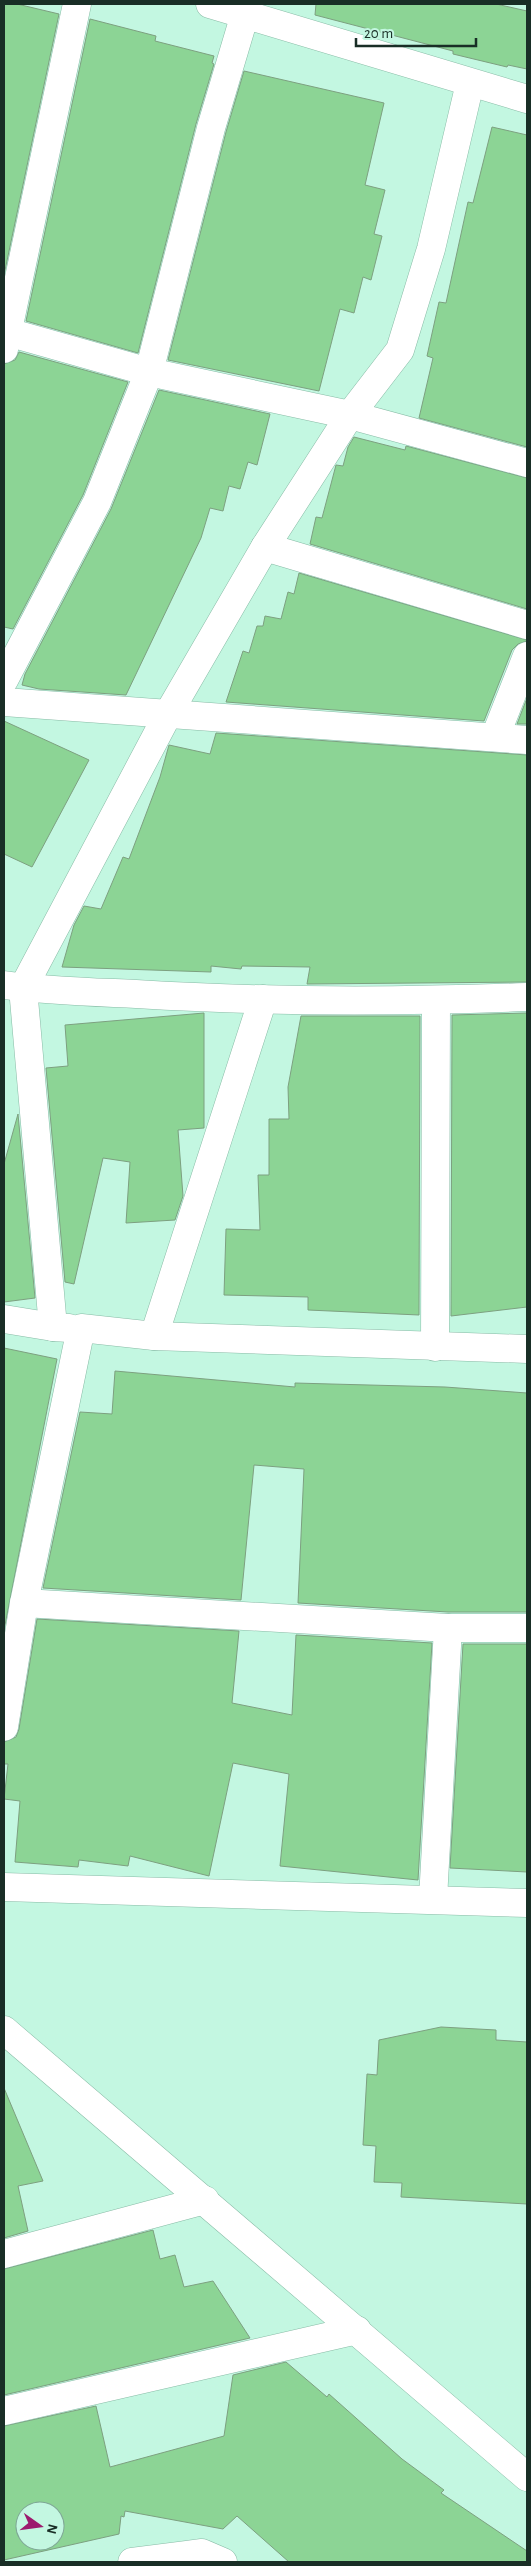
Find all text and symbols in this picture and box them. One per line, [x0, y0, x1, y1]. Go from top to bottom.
scale bar [356, 15, 476, 47]
text: 20 m [364, 26, 393, 41]
north arrow [15, 2501, 65, 2551]
text: N [44, 2522, 60, 2535]

